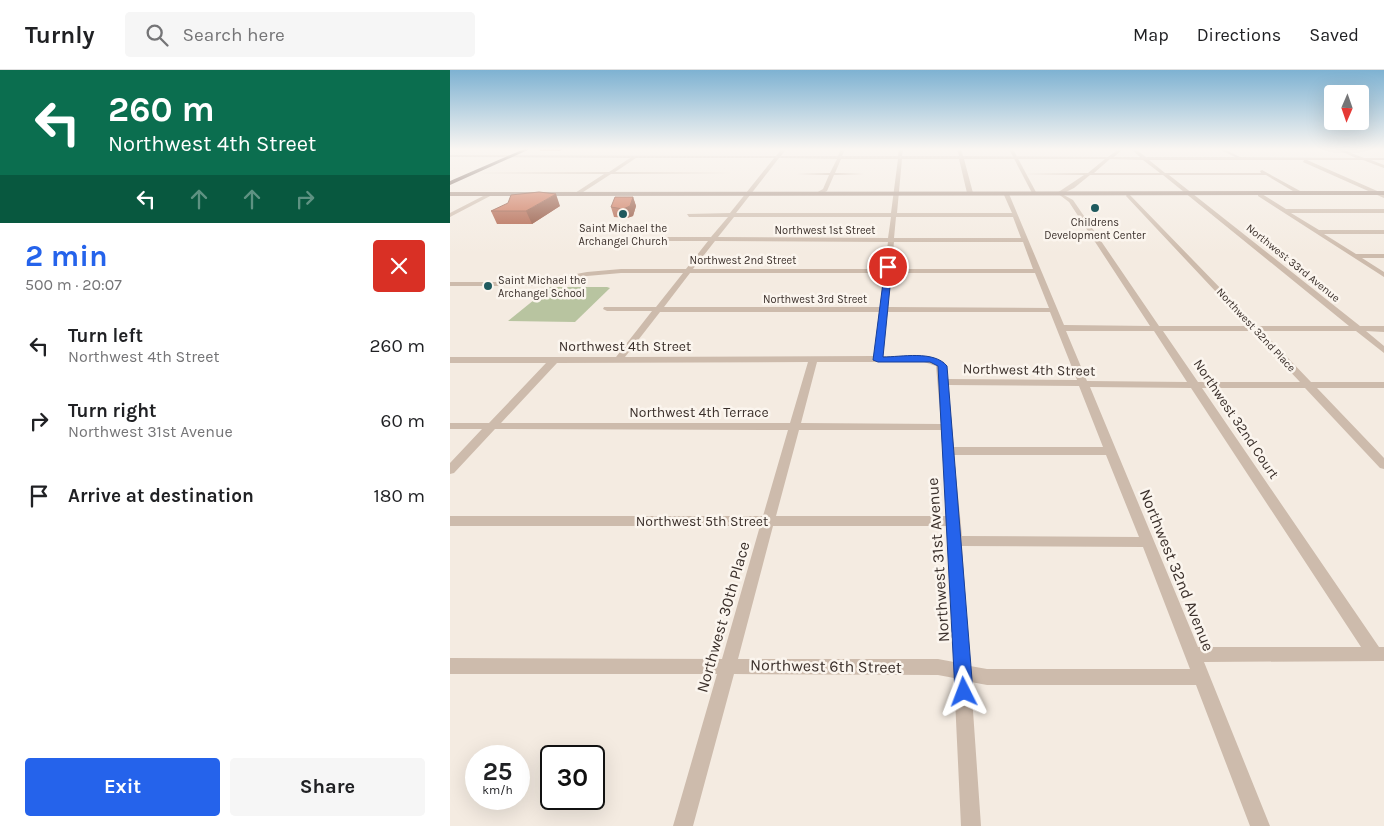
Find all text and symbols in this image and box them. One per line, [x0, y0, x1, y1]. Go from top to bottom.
search box [125, 12, 475, 57]
text: Turnly [25, 21, 95, 49]
icon: search [143, 21, 171, 49]
text: Search here [183, 24, 285, 46]
text: Map [1133, 24, 1169, 46]
text: Directions [1197, 24, 1281, 46]
text: Saved [1309, 24, 1359, 46]
north arrow [1324, 85, 1369, 130]
map controls [1324, 85, 1369, 130]
text: 260 m [108, 89, 215, 130]
icon: left [25, 90, 90, 155]
text: Northwest 4th Street [108, 131, 316, 157]
icon: left [132, 185, 160, 213]
icon: ahead [185, 185, 213, 213]
icon: ahead [238, 185, 266, 213]
icon: right [291, 185, 319, 213]
marker: Childrens Development Center [1089, 202, 1101, 214]
marker: Saint Michael the Archangel Church [617, 208, 629, 220]
place label: Childrens Development Center [1044, 216, 1146, 242]
street label: Northwest 33rd Avenue [1244, 221, 1343, 305]
place label: Saint Michael the Archangel Church [578, 222, 668, 248]
street label: Northwest 1st Street [775, 224, 875, 237]
text: 2 min [25, 238, 108, 274]
button: close [373, 240, 425, 292]
pin [867, 246, 909, 288]
icon: arrive [874, 253, 902, 281]
street label: Northwest 2nd Street [690, 254, 796, 267]
place label: Saint Michael the Archangel School [498, 274, 586, 300]
text: 500 m · 20:07 [25, 275, 122, 294]
marker: Saint Michael the Archangel School [482, 280, 494, 292]
street label: Northwest 32nd Place [1214, 285, 1298, 375]
street label: Northwest 3rd Street [763, 293, 867, 306]
text: Turn left [68, 325, 143, 347]
icon: left [25, 332, 53, 360]
text: 260 m [370, 335, 425, 357]
street label: Northwest 4th Street [559, 338, 691, 355]
text: Northwest 4th Street [68, 347, 220, 366]
street label: Northwest 32nd Court [1190, 356, 1282, 482]
street label: Northwest 4th Street [963, 360, 1095, 380]
text: Turn right [68, 400, 157, 422]
street label: Northwest 4th Terrace [629, 404, 769, 421]
icon: right [25, 407, 53, 435]
text: 60 m [381, 410, 425, 432]
text: Northwest 31st Avenue [68, 422, 233, 441]
street label: Northwest 31st Avenue [923, 477, 953, 643]
icon: arrive [25, 482, 53, 510]
text: Arrive at destination [68, 485, 254, 507]
text: 180 m [373, 485, 425, 507]
street label: Northwest 32nd Avenue [1136, 486, 1218, 654]
street label: Northwest 5th Street [636, 513, 768, 530]
street label: Northwest 30th Place [692, 539, 754, 695]
street label: Northwest 6th Street [750, 655, 902, 677]
position arrow [937, 665, 989, 717]
speed limit sign: 30 [540, 745, 605, 810]
text: 25 [483, 757, 512, 786]
button: Exit [25, 758, 220, 816]
button: Share [230, 758, 425, 816]
text: km/h [482, 783, 513, 797]

